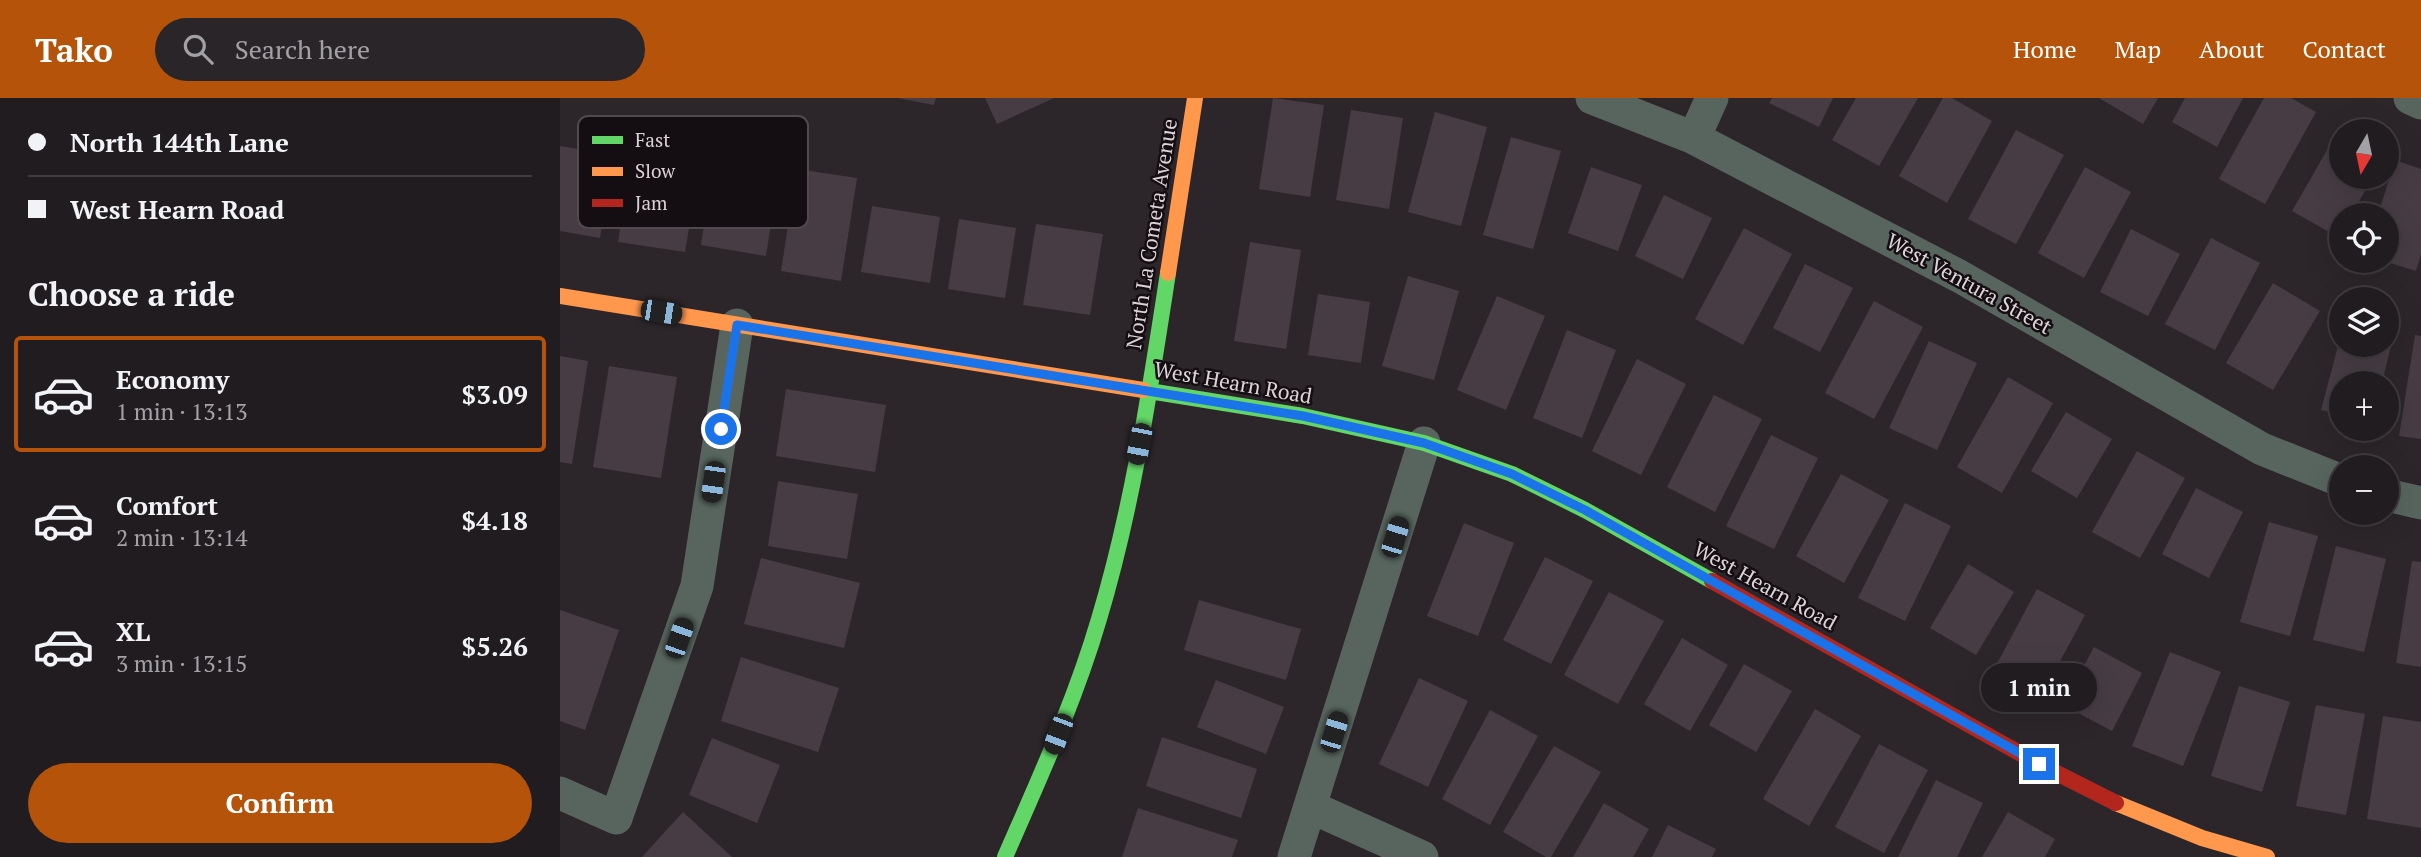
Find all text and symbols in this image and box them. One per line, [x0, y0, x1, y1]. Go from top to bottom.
search box [155, 18, 645, 81]
text: Tako [35, 28, 113, 71]
icon: search [179, 30, 217, 68]
text: Search here [235, 32, 370, 66]
text: Home [2013, 33, 2077, 65]
text: Map [2115, 33, 2161, 65]
text: About [2199, 33, 2265, 65]
text: Contact [2303, 33, 2386, 65]
legend [578, 116, 808, 228]
street label: North La Cometa Avenue [1119, 117, 1183, 351]
north arrow [2329, 119, 2399, 189]
map controls [2329, 119, 2399, 525]
text: North 144th Lane [70, 125, 289, 159]
text: Fast [635, 127, 670, 152]
text: Slow [635, 158, 676, 183]
text: Jam [635, 190, 668, 215]
text: West Hearn Road [70, 192, 284, 226]
button: locate [2329, 203, 2399, 273]
street label: West Ventura Street [1882, 226, 2057, 340]
text: Choose a ride [28, 273, 235, 315]
button: layers [2329, 287, 2399, 357]
car [639, 298, 684, 326]
street label: West Hearn Road [1152, 354, 1315, 410]
text: Economy [116, 362, 229, 396]
icon: car [32, 363, 95, 426]
button: + [2329, 371, 2399, 441]
text: $3.09 [462, 377, 528, 411]
text: 1 min · 13:13 [116, 396, 248, 427]
route start [705, 413, 737, 445]
car [1125, 421, 1154, 467]
button: − [2329, 455, 2399, 525]
car [700, 460, 727, 504]
text: Comfort [116, 488, 218, 522]
icon: car [32, 489, 95, 552]
text: $4.18 [462, 503, 528, 537]
car [1379, 514, 1412, 560]
text: 2 min · 13:14 [116, 522, 248, 553]
street label: West Hearn Road [1689, 534, 1842, 636]
text: XL [116, 614, 150, 648]
icon: car [32, 615, 95, 678]
car [663, 615, 696, 661]
text: $5.26 [462, 629, 528, 663]
text: 3 min · 13:15 [116, 648, 248, 679]
callout: 1 min [1981, 662, 2097, 712]
text: 1 min [2008, 672, 2070, 703]
car [1318, 709, 1351, 755]
car [1041, 711, 1076, 757]
route end [2023, 748, 2055, 780]
button: Confirm [28, 763, 532, 843]

